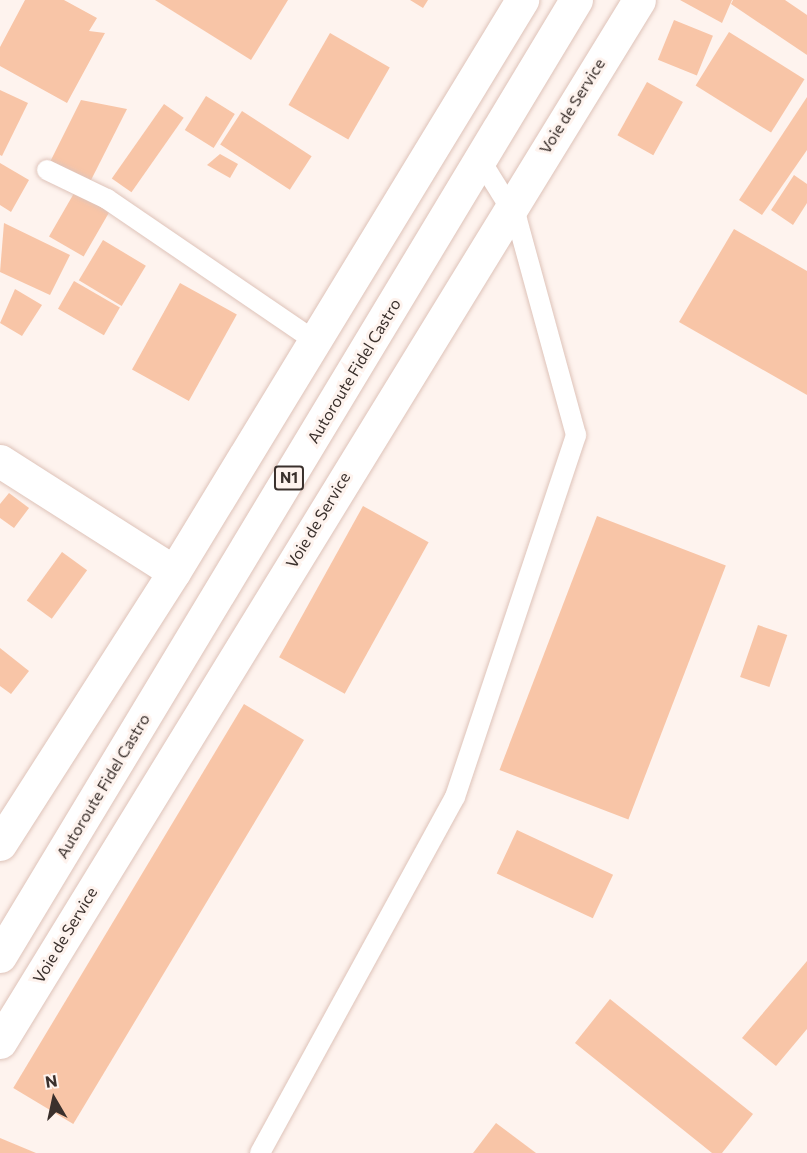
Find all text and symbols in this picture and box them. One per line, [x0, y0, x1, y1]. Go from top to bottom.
street label: Voie de Service [535, 55, 609, 157]
street label: Autoroute Fidel Castro [303, 295, 405, 447]
road number: N1 [272, 466, 306, 490]
street label: Voie de Service [282, 468, 354, 572]
street label: Autoroute Fidel Castro [52, 710, 154, 862]
street label: Voie de Service [29, 883, 101, 987]
north arrow [24, 1069, 84, 1129]
text: N [44, 1070, 59, 1091]

